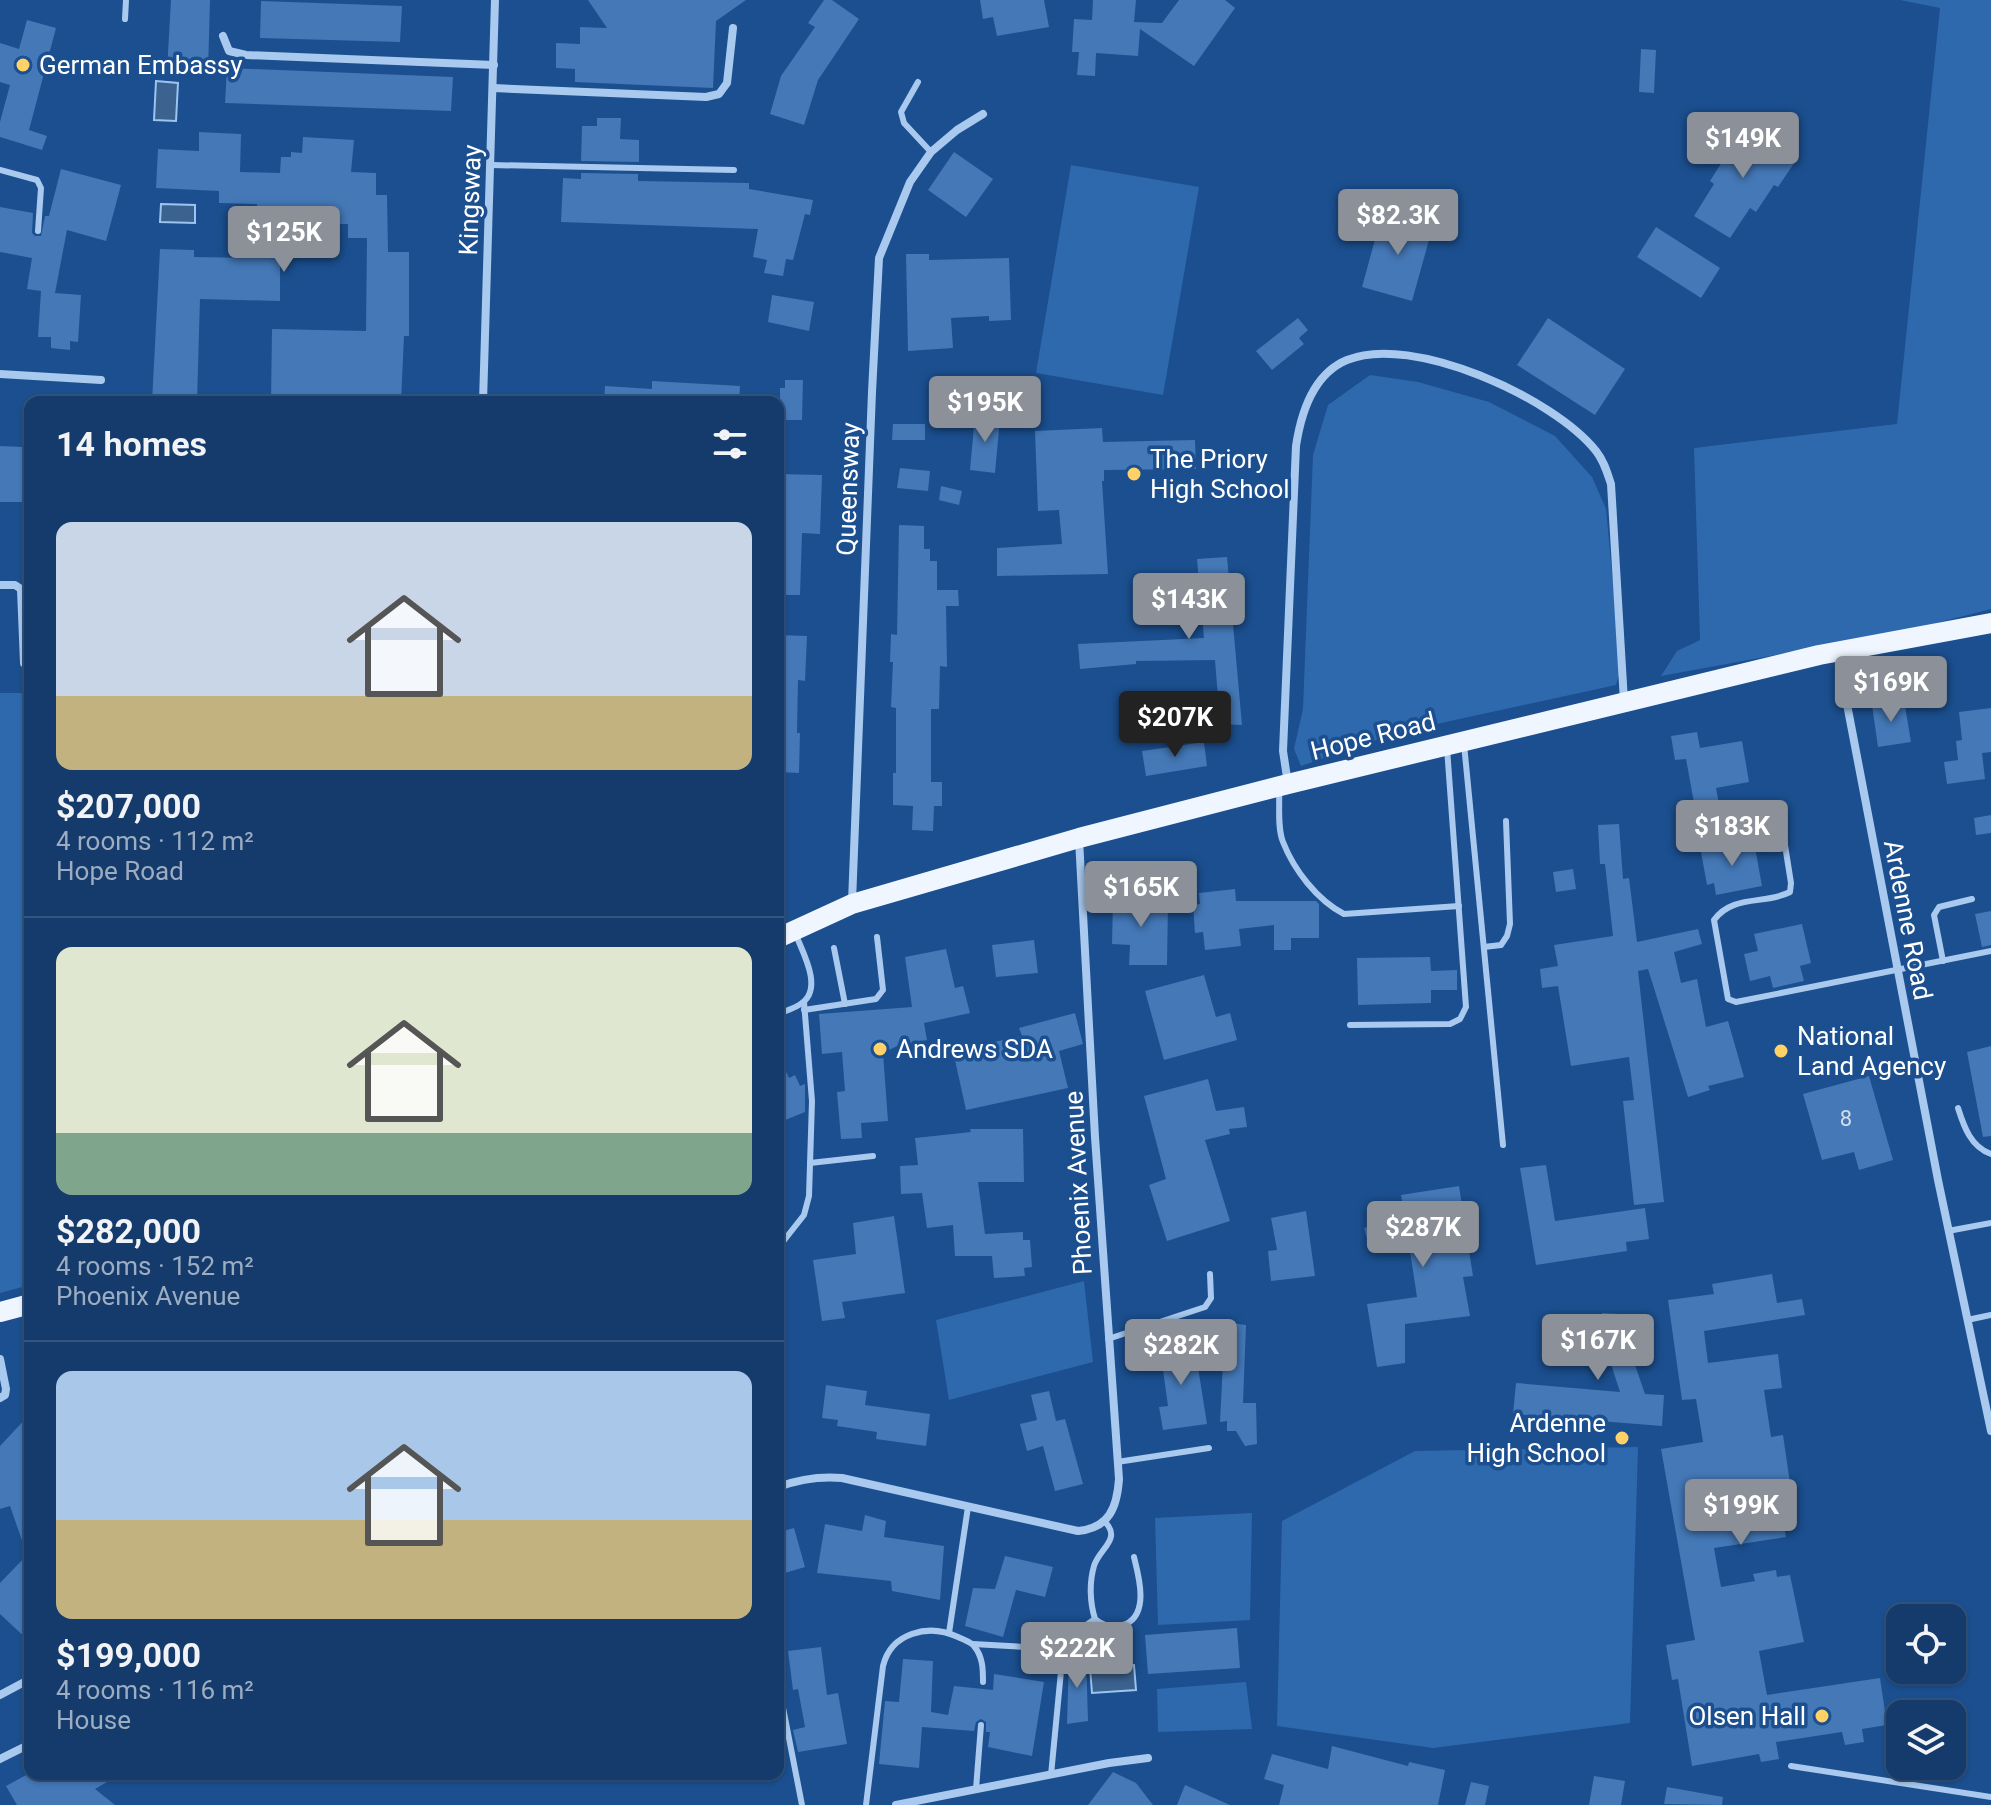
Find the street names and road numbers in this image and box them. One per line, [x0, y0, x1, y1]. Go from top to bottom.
street label: Kingsway [453, 144, 487, 256]
street label: Queensway [831, 422, 865, 556]
street label: Hope Road [1307, 706, 1439, 766]
street label: Ardenne Road [1878, 837, 1938, 1003]
street label: Phoenix Avenue [1058, 1090, 1098, 1276]

